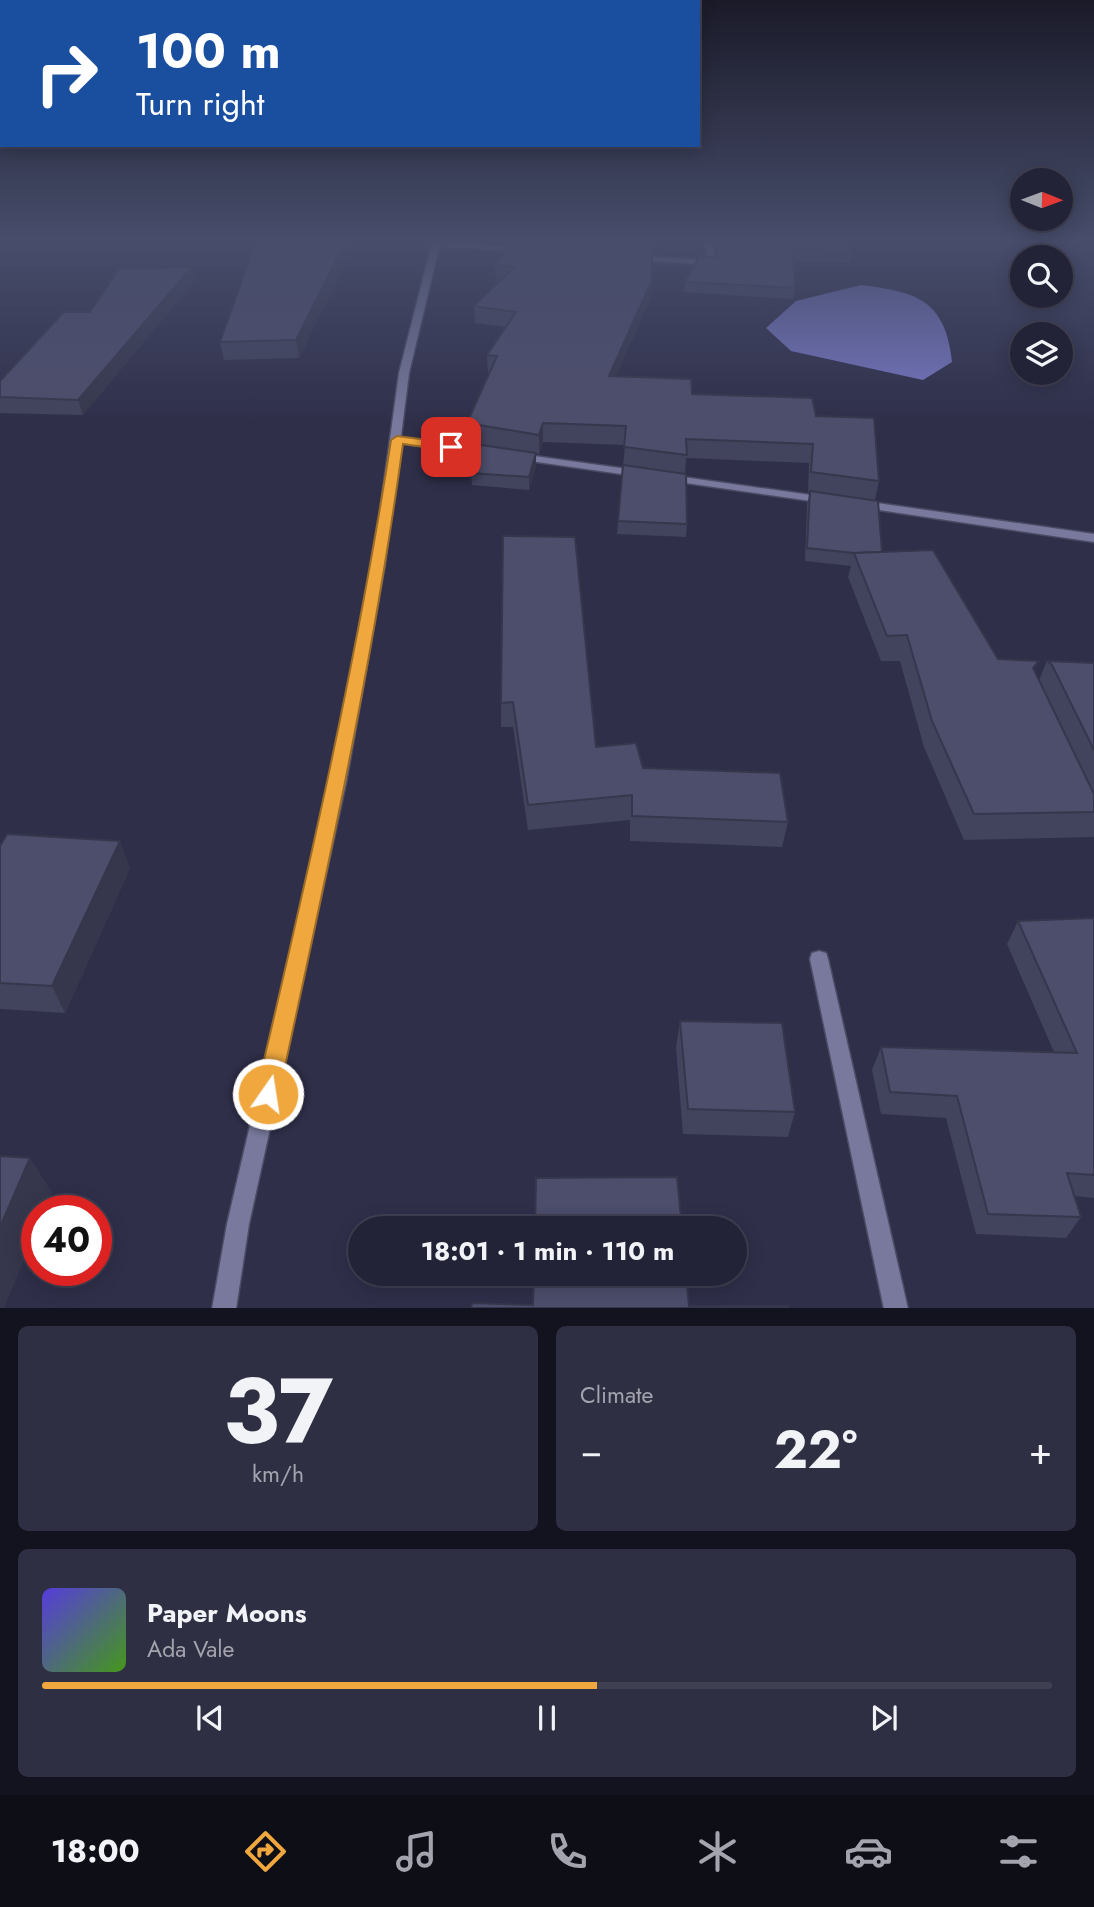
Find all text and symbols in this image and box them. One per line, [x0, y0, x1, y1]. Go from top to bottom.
text: 100 m [136, 16, 281, 86]
icon: right [21, 28, 112, 119]
text: Turn right [136, 81, 265, 127]
north arrow [1010, 168, 1073, 231]
map controls [1010, 168, 1073, 385]
button: search [1010, 245, 1073, 308]
button: layers [1010, 322, 1073, 385]
pin [421, 417, 481, 477]
icon: arrive [432, 428, 470, 466]
position arrow [231, 1057, 305, 1131]
speed limit sign: 40 [21, 1195, 112, 1286]
text: 18:01 · 1 min · 110 m [421, 1232, 674, 1270]
text: 37 [223, 1346, 333, 1477]
text: Climate [580, 1378, 653, 1412]
text: 22° [774, 1412, 857, 1488]
text: − [580, 1423, 602, 1478]
text: + [1029, 1423, 1052, 1478]
text: km/h [252, 1457, 304, 1491]
text: Paper Moons [147, 1594, 307, 1632]
text: Ada Vale [147, 1632, 234, 1666]
icon: previous [191, 1699, 229, 1737]
icon: pause [528, 1699, 566, 1737]
icon: next [865, 1699, 903, 1737]
icon: directions [241, 1827, 290, 1876]
icon: music [392, 1827, 441, 1876]
icon: phone [543, 1827, 592, 1876]
icon: climate [693, 1827, 742, 1876]
icon: car [844, 1827, 893, 1876]
icon: filters [994, 1827, 1043, 1876]
text: 18:00 [51, 1828, 140, 1874]

